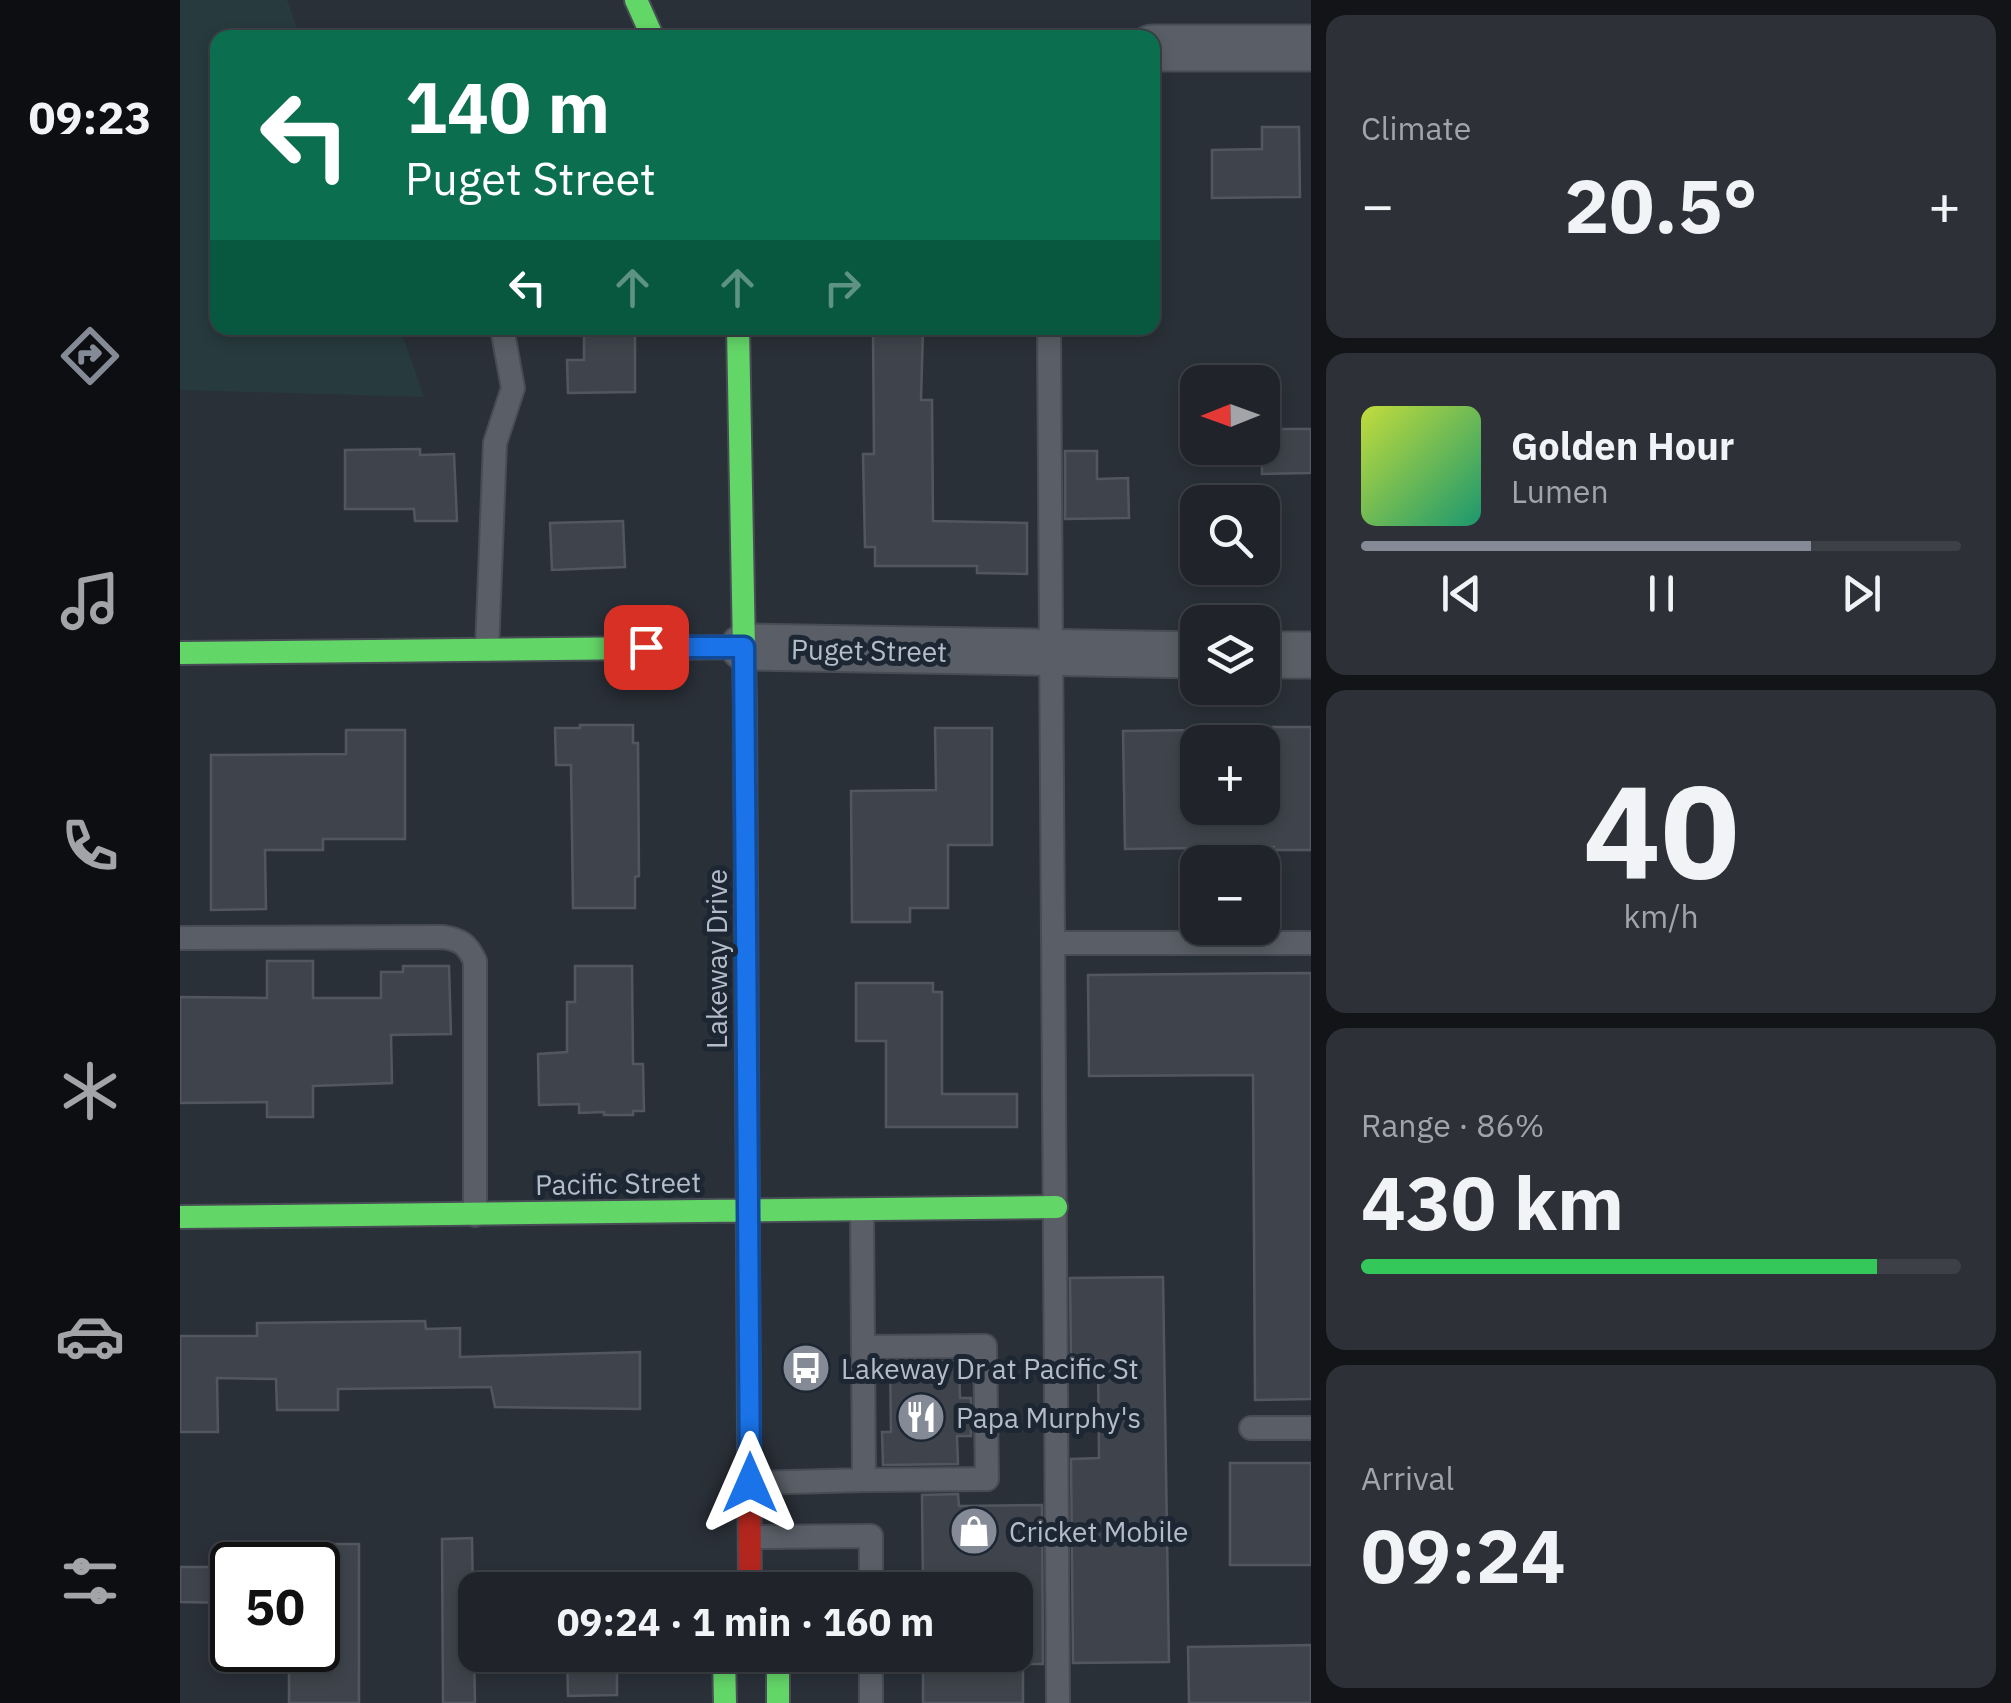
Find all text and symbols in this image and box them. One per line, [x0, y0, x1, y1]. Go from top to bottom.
text: 140 m [405, 61, 610, 152]
icon: left [240, 70, 370, 200]
text: 09:23 [29, 88, 151, 146]
text: Climate [1361, 107, 1471, 149]
text: Puget Street [405, 149, 656, 207]
text: 20.5° [1564, 156, 1758, 254]
text: − [1361, 169, 1394, 240]
text: + [1928, 169, 1961, 240]
icon: left [500, 260, 555, 315]
icon: ahead [605, 260, 660, 315]
icon: ahead [710, 260, 765, 315]
icon: right [815, 260, 870, 315]
icon: directions [55, 321, 125, 391]
north arrow [1180, 365, 1280, 465]
map controls [1180, 365, 1280, 945]
text: Golden Hour [1511, 421, 1734, 470]
text: Lumen [1511, 470, 1609, 512]
button: search [1180, 485, 1280, 585]
icon: music [55, 566, 125, 636]
icon: previous [1434, 566, 1489, 621]
icon: pause [1634, 566, 1689, 621]
icon: next [1834, 566, 1889, 621]
pin [604, 605, 689, 690]
button: layers [1180, 605, 1280, 705]
icon: arrive [619, 620, 674, 675]
street label: Puget Street [791, 630, 947, 670]
button: + [1180, 725, 1280, 825]
text: 40 [1583, 745, 1739, 914]
icon: phone [55, 811, 125, 881]
button: − [1180, 845, 1280, 945]
street label: Lakeway Drive [698, 869, 735, 1049]
text: km/h [1623, 895, 1699, 937]
icon: climate [55, 1056, 125, 1126]
text: Range · 86% [1361, 1104, 1544, 1146]
text: 430 km [1361, 1153, 1624, 1251]
street label: Pacific Street [535, 1163, 701, 1203]
icon: car [55, 1301, 125, 1371]
bus stop icon: Lakeway Dr at Pacific St [780, 1342, 832, 1394]
place label: Lakeway Dr at Pacific St [841, 1350, 1139, 1387]
restaurant icon: Papa Murphy's [895, 1391, 947, 1443]
place label: Papa Murphy's [956, 1399, 1141, 1436]
position arrow [698, 1431, 802, 1535]
text: Arrival [1361, 1457, 1454, 1499]
shop icon: Cricket Mobile [948, 1505, 1000, 1557]
text: 09:24 [1361, 1506, 1566, 1604]
place label: Cricket Mobile [1009, 1513, 1188, 1550]
speed limit sign: 50 [210, 1542, 340, 1672]
icon: filters [55, 1546, 125, 1616]
text: 09:24 · 1 min · 160 m [557, 1597, 934, 1646]

